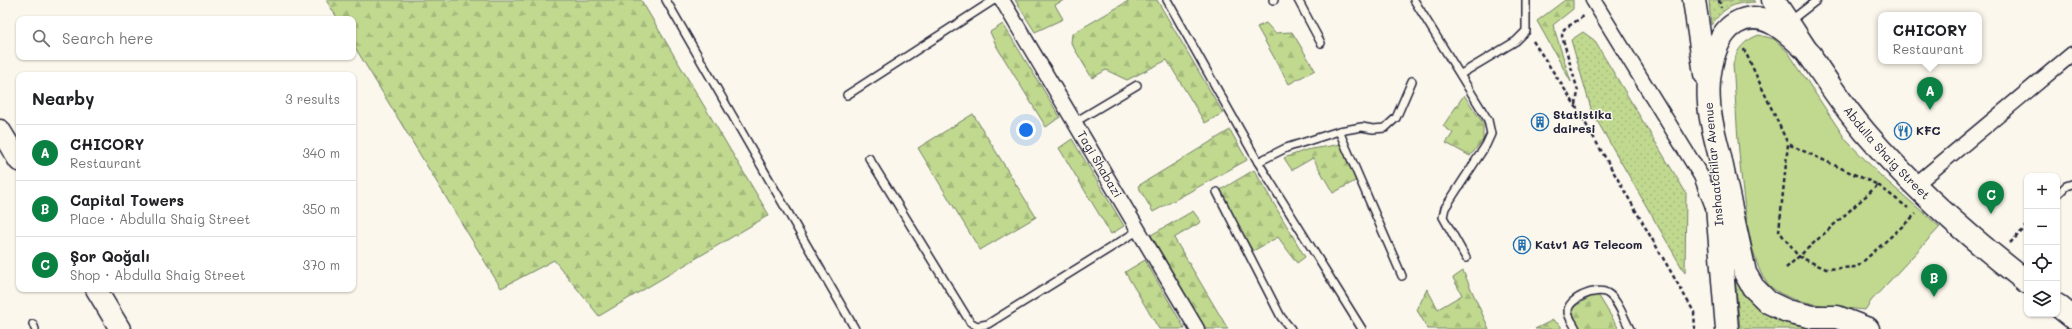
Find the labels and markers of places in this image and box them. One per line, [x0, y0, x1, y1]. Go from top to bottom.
pin: A [1917, 77, 1943, 110]
place label: Statistika dairesi [1553, 106, 1612, 136]
building icon: Statistika dairesi [1530, 112, 1550, 132]
restaurant icon: KFC [1893, 121, 1913, 141]
place label: KFC [1916, 122, 1941, 138]
pin: C [1978, 181, 2004, 214]
building icon: Katv1 AG Telecom [1512, 235, 1532, 255]
place label: Katv1 AG Telecom [1535, 236, 1642, 252]
pin: B [1921, 264, 1947, 297]

